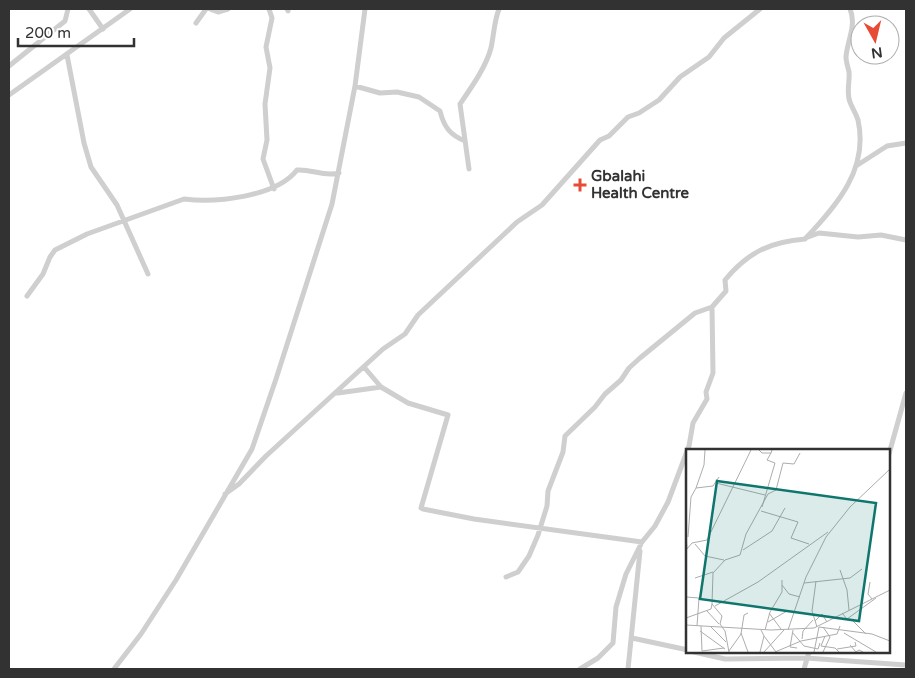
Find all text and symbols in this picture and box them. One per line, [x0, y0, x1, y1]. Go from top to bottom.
scale bar [18, 15, 134, 47]
north arrow [850, 15, 900, 65]
text: 200 m [25, 24, 71, 42]
text: N [870, 43, 883, 62]
place label: Gbalahi Health Centre [591, 167, 689, 202]
marker: Gbalahi Health Centre [573, 178, 587, 192]
inset map [686, 449, 890, 653]

